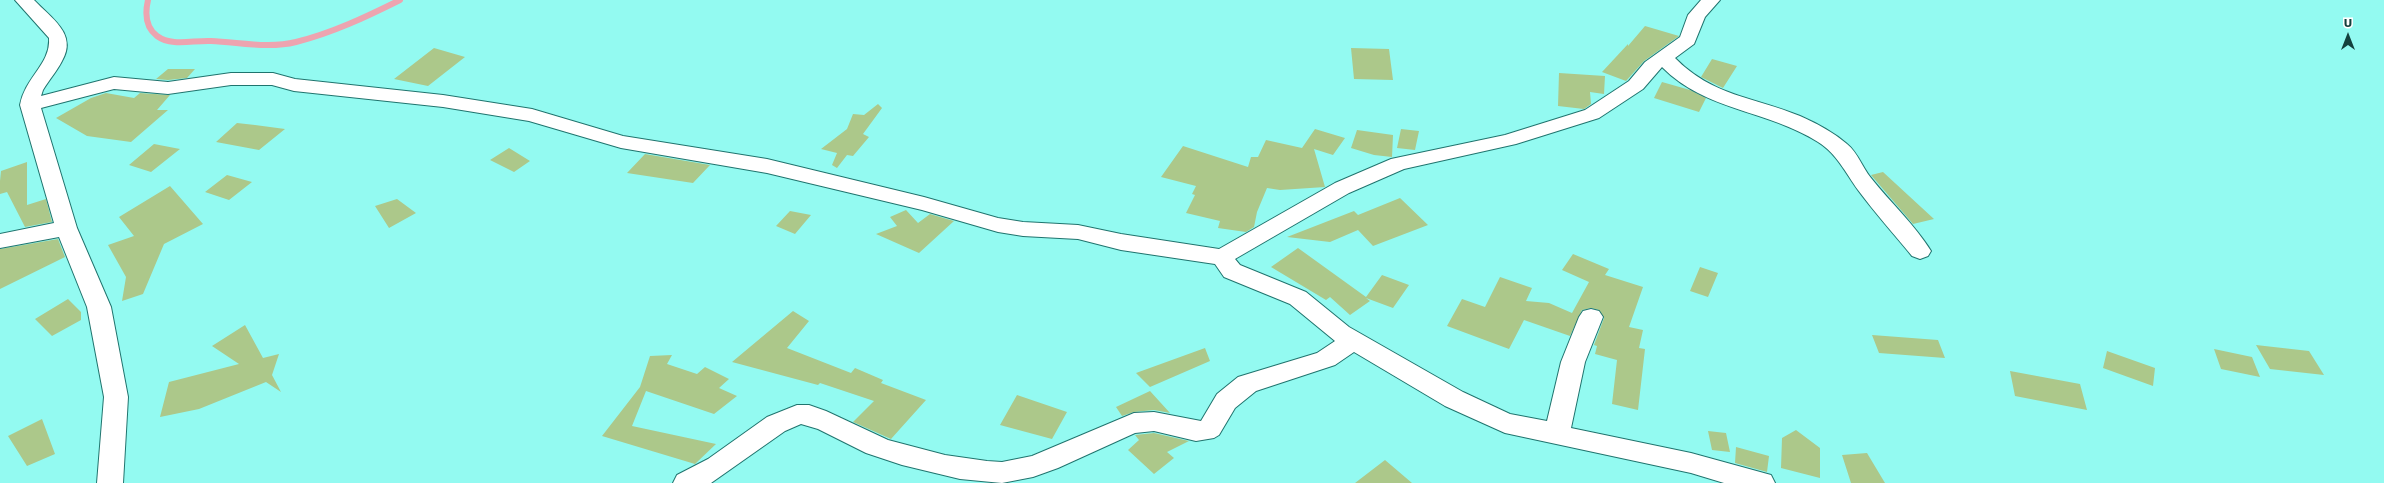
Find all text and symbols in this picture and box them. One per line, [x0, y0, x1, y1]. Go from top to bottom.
north arrow [2328, 16, 2368, 56]
text: U [2344, 17, 2352, 30]

